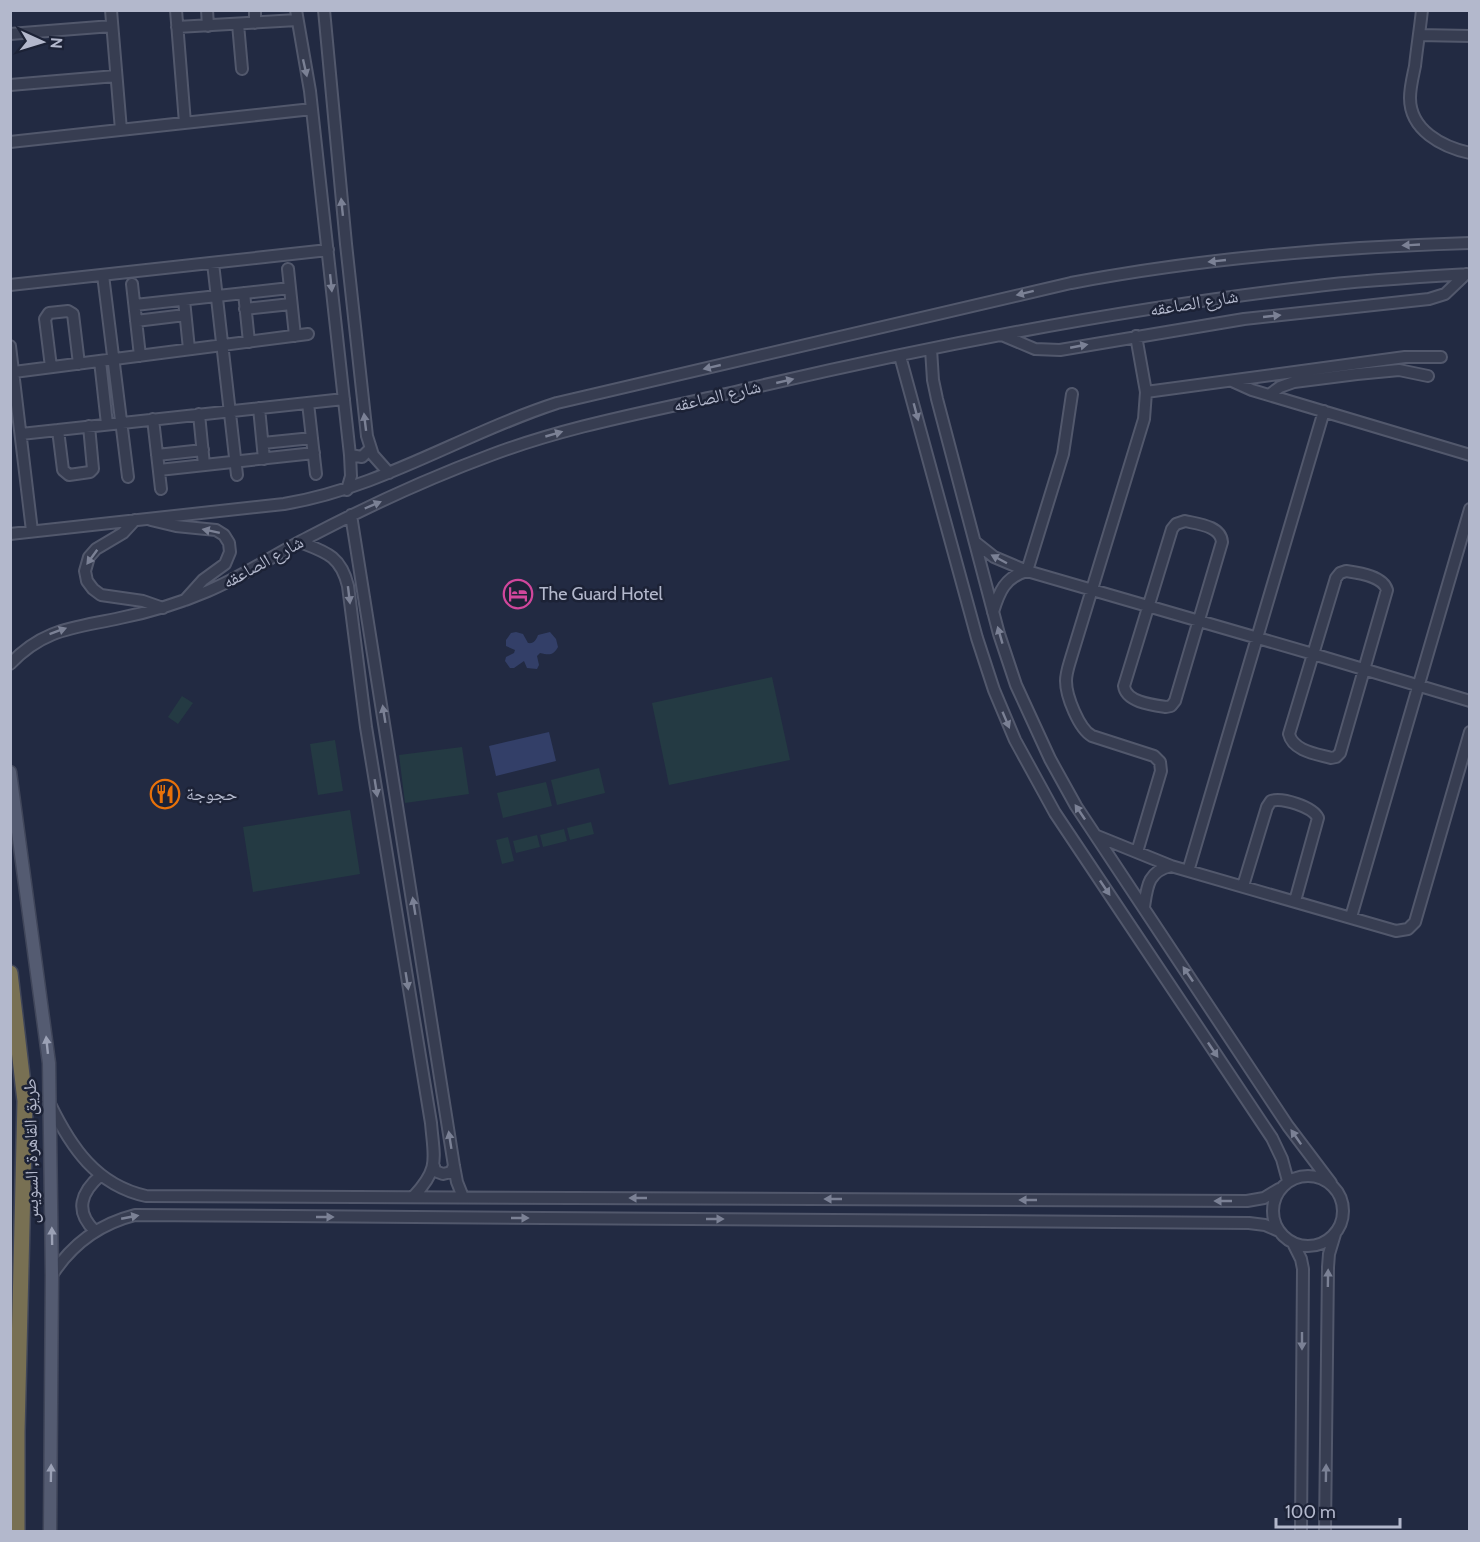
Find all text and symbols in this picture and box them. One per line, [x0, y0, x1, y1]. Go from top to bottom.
north arrow [12, 12, 72, 72]
text: N [47, 37, 66, 49]
one-way arrow [301, 59, 311, 77]
one-way arrow [337, 197, 347, 216]
one-way arrow [1402, 241, 1421, 250]
one-way arrow [1207, 256, 1226, 266]
one-way arrow [326, 273, 336, 292]
street label: شارع الصاعقه [1148, 285, 1240, 321]
one-way arrow [1015, 289, 1034, 299]
one-way arrow [1263, 311, 1282, 321]
one-way arrow [1070, 341, 1089, 350]
one-way arrow [702, 363, 721, 372]
street label: شارع الصاعقه [671, 375, 763, 417]
one-way arrow [776, 375, 794, 385]
one-way arrow [911, 403, 921, 421]
one-way arrow [361, 412, 370, 431]
one-way arrow [545, 429, 563, 438]
one-way arrow [364, 500, 382, 510]
one-way arrow [201, 526, 220, 535]
street label: شارع الصاعقه [219, 531, 307, 593]
one-way arrow [86, 549, 98, 565]
one-way arrow [990, 554, 1007, 564]
hotel icon: The Guard Hotel [502, 578, 534, 610]
place label: The Guard Hotel [539, 583, 663, 605]
one-way arrow [344, 586, 354, 605]
one-way arrow [49, 626, 67, 636]
one-way arrow [994, 626, 1004, 644]
one-way arrow [379, 704, 388, 723]
one-way arrow [1001, 711, 1011, 729]
restaurant icon: حجوجة [149, 778, 181, 810]
one-way arrow [371, 779, 380, 798]
place label: حجوجة [186, 783, 237, 805]
one-way arrow [1075, 803, 1086, 820]
one-way arrow [1099, 879, 1110, 896]
one-way arrow [409, 897, 418, 916]
one-way arrow [1183, 966, 1194, 982]
one-way arrow [402, 972, 411, 991]
one-way arrow [43, 1035, 52, 1054]
one-way arrow [1207, 1041, 1219, 1057]
street label: طريق القاهرة, السويس [19, 1078, 43, 1224]
one-way arrow [1290, 1129, 1302, 1145]
one-way arrow [446, 1131, 455, 1150]
one-way arrow [629, 1193, 648, 1203]
one-way arrow [824, 1194, 843, 1204]
one-way arrow [1019, 1195, 1038, 1205]
one-way arrow [1214, 1196, 1233, 1206]
one-way arrow [121, 1212, 140, 1221]
one-way arrow [316, 1212, 335, 1221]
one-way arrow [511, 1213, 530, 1223]
one-way arrow [706, 1214, 725, 1224]
one-way arrow [47, 1227, 57, 1246]
one-way arrow [1323, 1269, 1333, 1288]
one-way arrow [1297, 1332, 1307, 1351]
one-way arrow [46, 1464, 56, 1483]
one-way arrow [1321, 1464, 1331, 1483]
scale bar [1276, 1491, 1400, 1529]
text: 100 m [1285, 1501, 1336, 1523]

